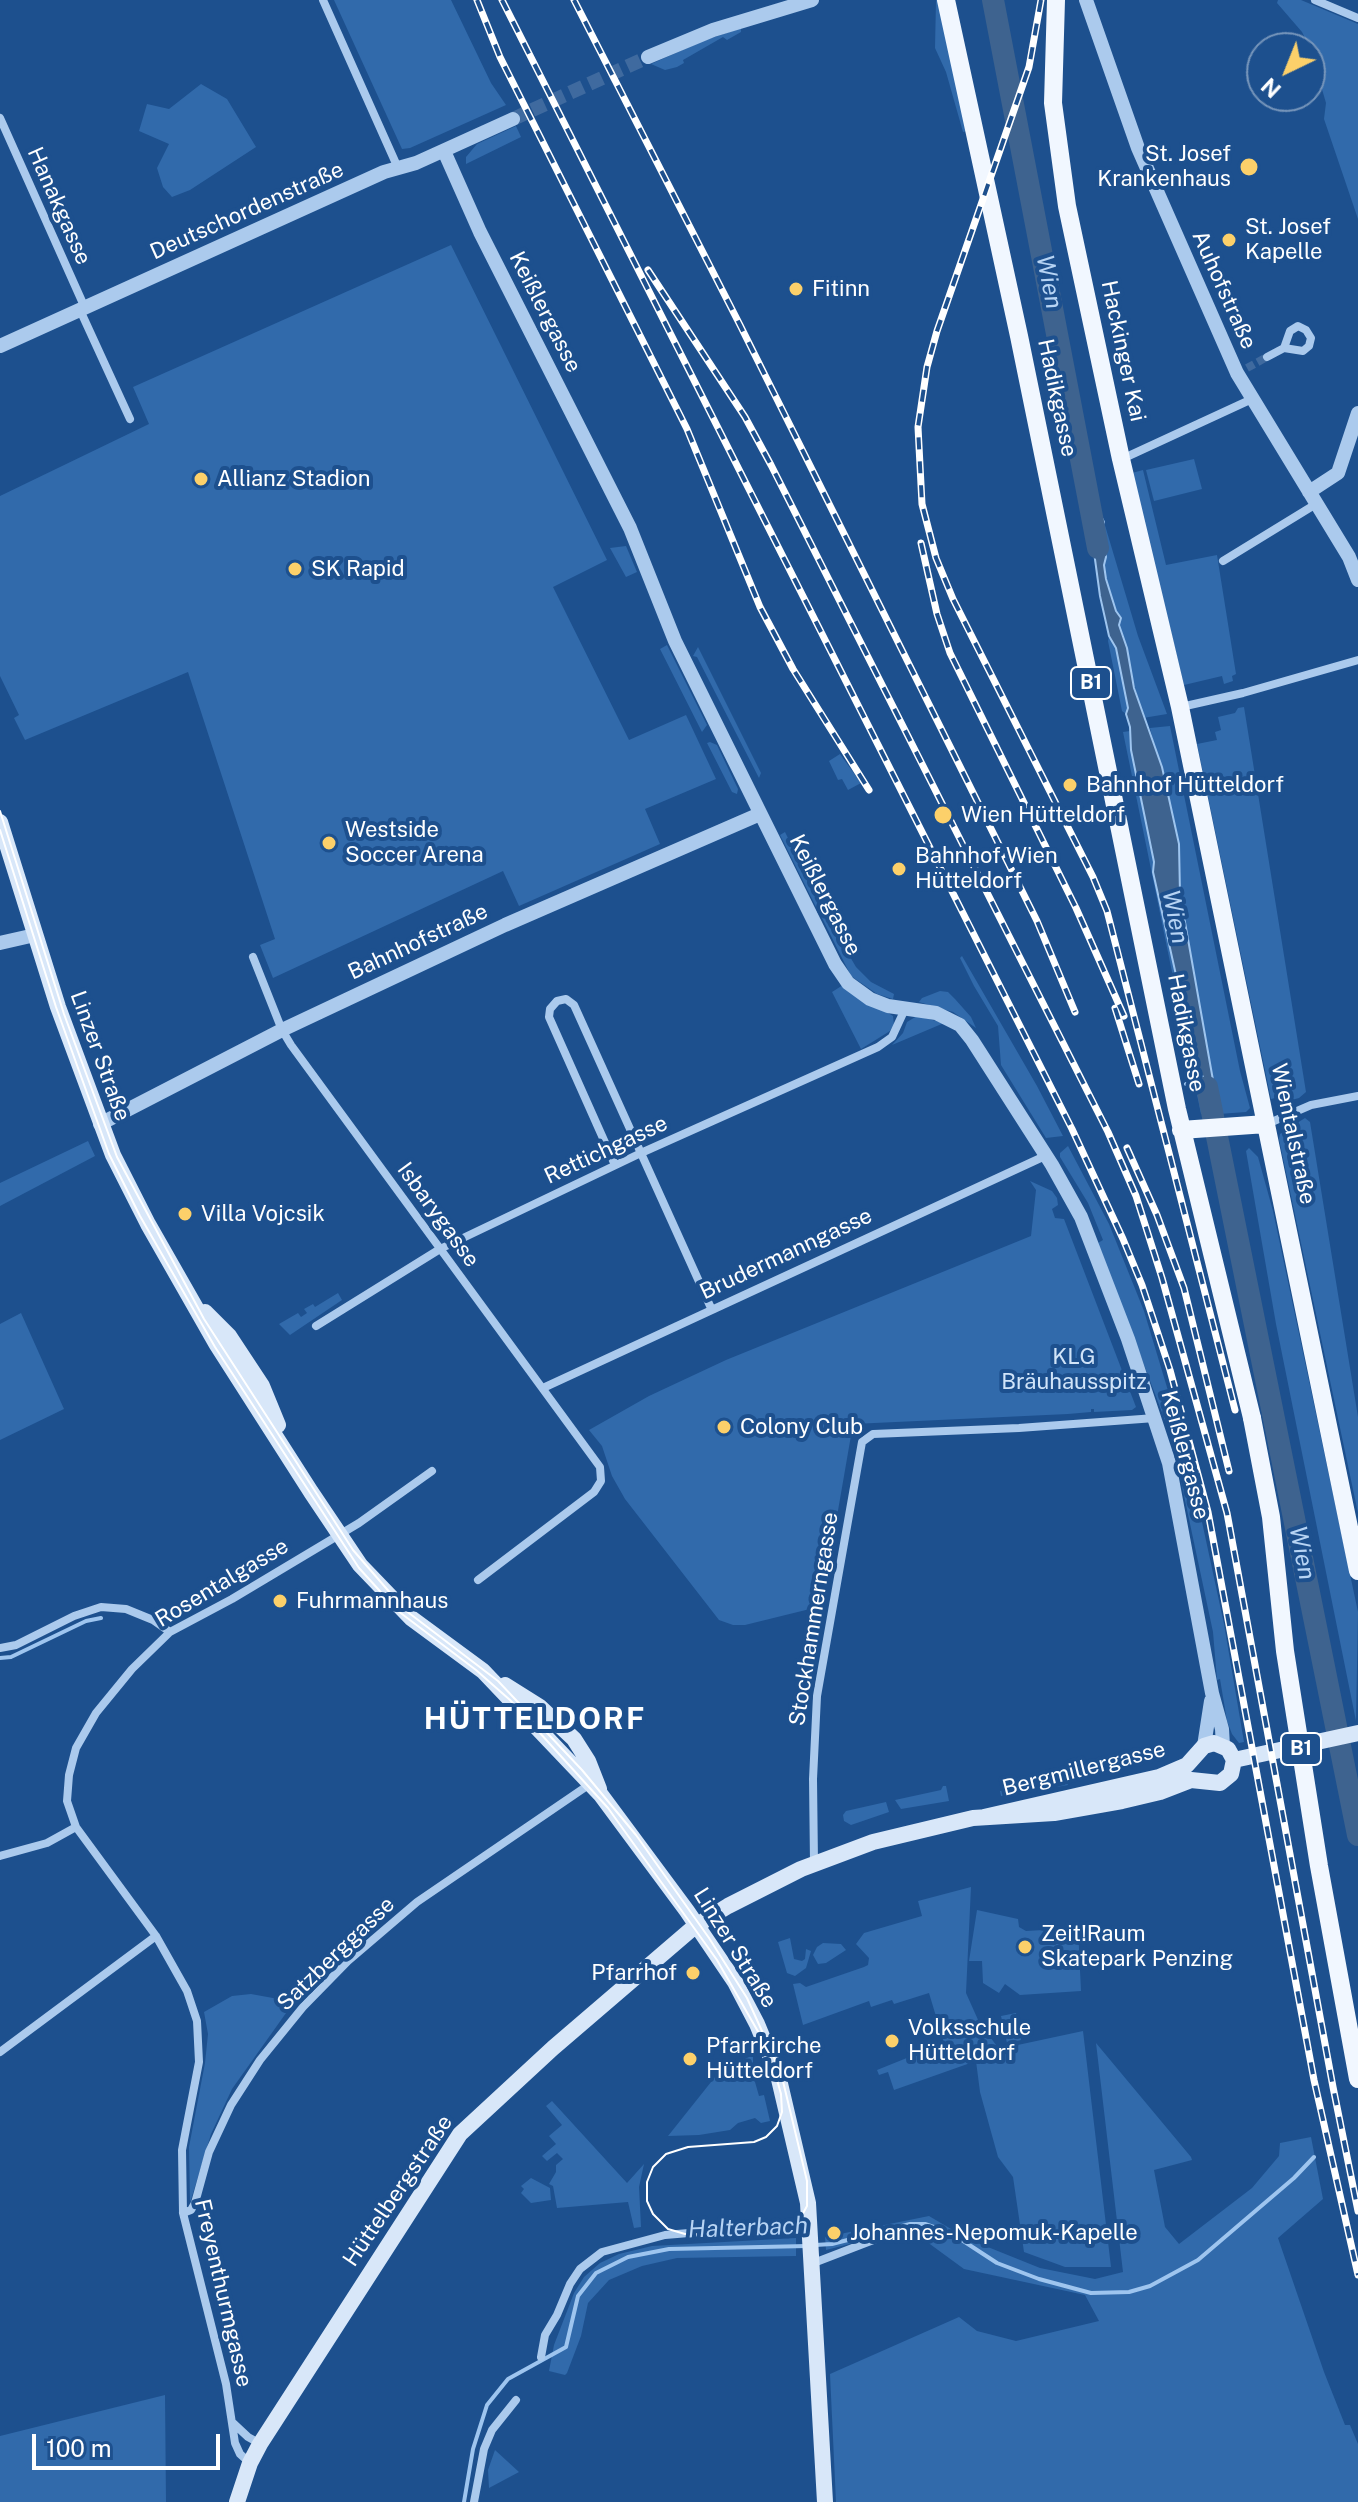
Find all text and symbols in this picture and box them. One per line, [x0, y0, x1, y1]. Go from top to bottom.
north arrow [1246, 32, 1326, 112]
text: N [1256, 73, 1286, 103]
place label: St. Josef Krankenhaus [1097, 141, 1231, 192]
street label: Hanakgasse [21, 143, 97, 269]
street label: Deutschordenstraße [146, 156, 348, 266]
marker: St. Josef Krankenhaus [1238, 156, 1260, 178]
place label: St. Josef Kapelle [1245, 214, 1331, 266]
street label: Auhofstraße [1186, 227, 1262, 353]
marker: St. Josef Kapelle [1220, 231, 1238, 249]
street label: Keißlergasse [503, 247, 587, 377]
water label: Wien [1030, 253, 1068, 311]
place label: Fitinn [812, 276, 870, 302]
street label: Hackinger Kai [1095, 278, 1151, 424]
marker: Fitinn [787, 280, 805, 298]
street label: Hadikgasse [1032, 337, 1082, 459]
place label: Allianz Stadion [217, 466, 370, 492]
marker: Allianz Stadion [192, 470, 210, 488]
place label: SK Rapid [311, 556, 405, 582]
marker: SK Rapid [286, 560, 304, 578]
road number: B1 [1071, 667, 1111, 699]
place label: Bahnhof Hütteldorf [1086, 772, 1284, 798]
marker: Bahnhof Hütteldorf [1061, 776, 1079, 794]
place label: Wien Hütteldorf [961, 802, 1125, 828]
marker: Wien Hütteldorf [932, 804, 954, 826]
place label: Westside Soccer Arena [345, 817, 484, 868]
street label: Keißlergasse [783, 830, 867, 960]
marker: Westside Soccer Arena [320, 834, 338, 852]
place label: Bahnhof Wien Hütteldorf [915, 843, 1058, 894]
marker: Bahnhof Wien Hütteldorf [890, 860, 908, 878]
water label: Wien [1156, 888, 1194, 946]
street label: Bahnhofstraße [344, 898, 492, 986]
street label: Hadikgasse [1162, 972, 1210, 1094]
street label: Linzer Straße [64, 987, 136, 1125]
street label: Wientalstraße [1265, 1061, 1321, 1207]
street label: Rettichgasse [540, 1110, 672, 1190]
street label: Isbarygasse [391, 1158, 485, 1272]
place label: Villa Vojcsik [201, 1201, 325, 1227]
street label: Brudermanngasse [696, 1203, 876, 1305]
marker: Villa Vojcsik [176, 1205, 194, 1223]
park label: KLG Bräuhausspitz [1001, 1344, 1147, 1396]
street label: Keißlergasse [1155, 1388, 1215, 1522]
place label: Colony Club [740, 1414, 863, 1440]
marker: Colony Club [715, 1418, 733, 1436]
street label: Stockhammerngasse [784, 1510, 844, 1728]
water label: Wien [1283, 1524, 1321, 1582]
street label: Rosentalgasse [151, 1533, 293, 1633]
place label: Fuhrmannhaus [296, 1588, 448, 1614]
marker: Fuhrmannhaus [271, 1592, 289, 1610]
district label: HÜTTELDORF [424, 1702, 646, 1738]
road number: B1 [1281, 1733, 1321, 1765]
street label: Bergmillergasse [1000, 1736, 1168, 1802]
street label: Linzer Straße [688, 1883, 782, 2013]
street label: Satzberggasse [272, 1891, 400, 2017]
place label: Zeit!Raum Skatepark Penzing [1041, 1921, 1233, 1972]
marker: Zeit!Raum Skatepark Penzing [1016, 1938, 1034, 1956]
place label: Pfarrhof [591, 1960, 677, 1986]
marker: Pfarrhof [684, 1964, 702, 1982]
place label: Volksschule Hütteldorf [908, 2015, 1031, 2066]
marker: Volksschule Hütteldorf [883, 2032, 901, 2050]
place label: Pfarrkirche Hütteldorf [706, 2033, 822, 2084]
marker: Pfarrkirche Hütteldorf [681, 2050, 699, 2068]
street label: Hüttelbergstraße [338, 2110, 458, 2272]
street label: Freyenthurmgasse [189, 2197, 257, 2389]
water label: Halterbach [688, 2212, 808, 2244]
place label: Johannes-Nepomuk-Kapelle [850, 2220, 1138, 2246]
marker: Johannes-Nepomuk-Kapelle [825, 2224, 843, 2242]
scale bar [36, 2418, 224, 2468]
text: 100 m [46, 2434, 112, 2462]

